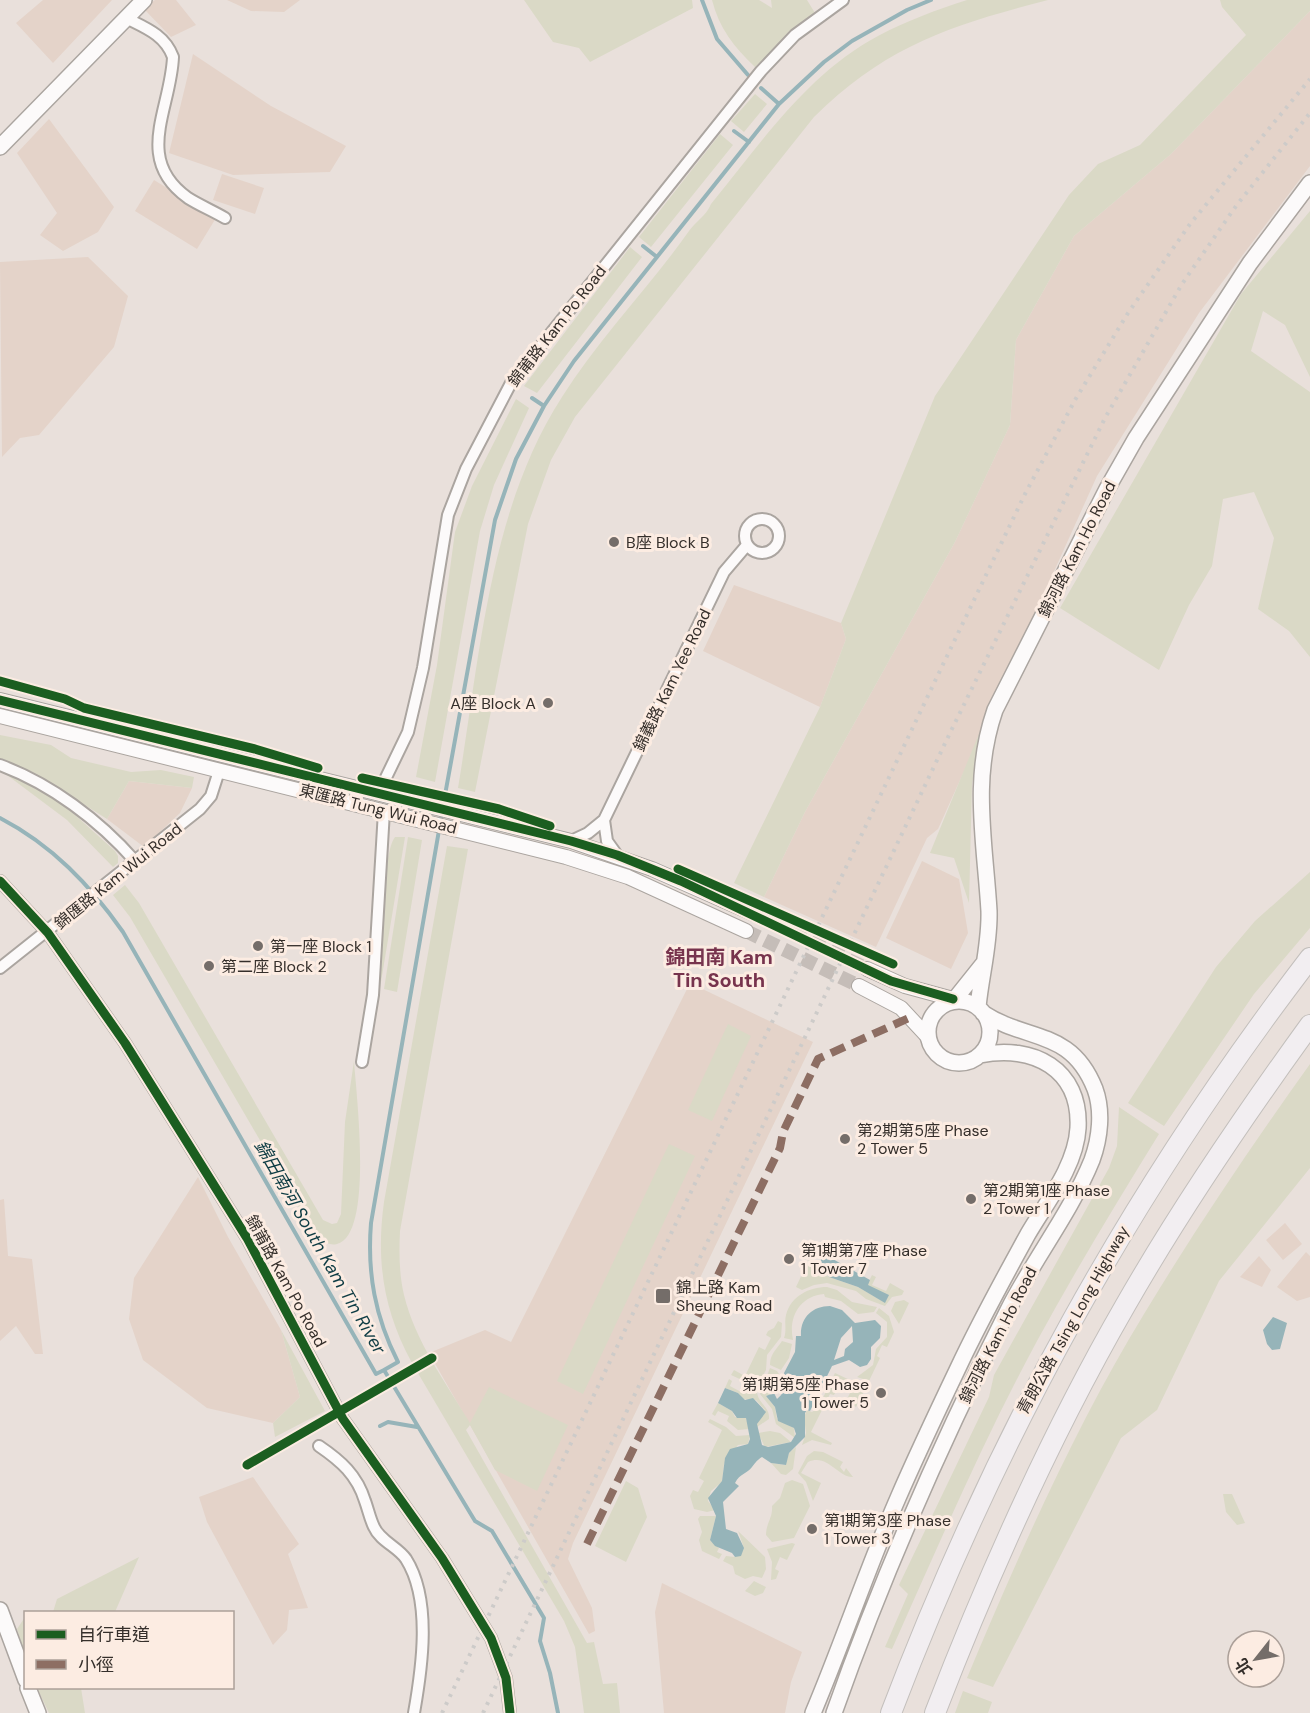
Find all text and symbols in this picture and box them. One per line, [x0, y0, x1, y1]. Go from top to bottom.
street label: 錦莆路 Kam Po Road [503, 261, 611, 391]
street label: 錦河路 Kam Ho Road [1034, 477, 1120, 621]
place label: B座 Block B [626, 532, 710, 553]
marker: B座 Block B [607, 535, 621, 549]
street label: 錦義路 Kam Yee Road [628, 605, 716, 755]
place label: A座 Block A [450, 693, 536, 714]
marker: A座 Block A [541, 696, 555, 710]
street label: 東匯路 Tung Wui Road [297, 779, 459, 839]
street label: 錦匯路 Kam Wui Road [50, 818, 186, 934]
place label: 第一座 Block 1 [270, 936, 371, 957]
marker: 第一座 Block 1 [251, 939, 265, 953]
district label: 錦田南 Kam Tin South [665, 944, 773, 993]
place label: 第二座 Block 2 [221, 956, 327, 977]
marker: 第二座 Block 2 [202, 959, 216, 973]
place label: 第2期第5座 Phase 2 Tower 5 [857, 1120, 989, 1159]
marker: 第2期第5座 Phase 2 Tower 5 [838, 1132, 852, 1146]
water label: 錦田南河 South Kam Tin River [249, 1136, 392, 1359]
place label: 第2期第1座 Phase 2 Tower 1 [983, 1180, 1110, 1219]
marker: 第2期第1座 Phase 2 Tower 1 [964, 1192, 978, 1206]
street label: 錦莆路 Kam Po Road [241, 1211, 331, 1351]
street label: 青朗公路 Tsing Long Highway [1012, 1222, 1134, 1418]
place label: 第1期第7座 Phase 1 Tower 7 [801, 1240, 927, 1279]
marker: 第1期第7座 Phase 1 Tower 7 [782, 1252, 796, 1266]
street label: 錦河路 Kam Ho Road [955, 1263, 1041, 1407]
place label: 錦上路 Kam Sheung Road [676, 1277, 772, 1316]
marker: 錦上路 Kam Sheung Road [654, 1287, 672, 1305]
place label: 第1期第5座 Phase 1 Tower 5 [742, 1374, 869, 1413]
marker: 第1期第5座 Phase 1 Tower 5 [874, 1386, 888, 1400]
place label: 第1期第3座 Phase 1 Tower 3 [824, 1510, 951, 1549]
marker: 第1期第3座 Phase 1 Tower 3 [805, 1522, 819, 1536]
legend [24, 1611, 234, 1689]
text: 自行車道 [78, 1623, 150, 1647]
north arrow [1226, 1629, 1286, 1689]
text: 小徑 [78, 1653, 114, 1677]
text: 北 [1230, 1654, 1257, 1679]

